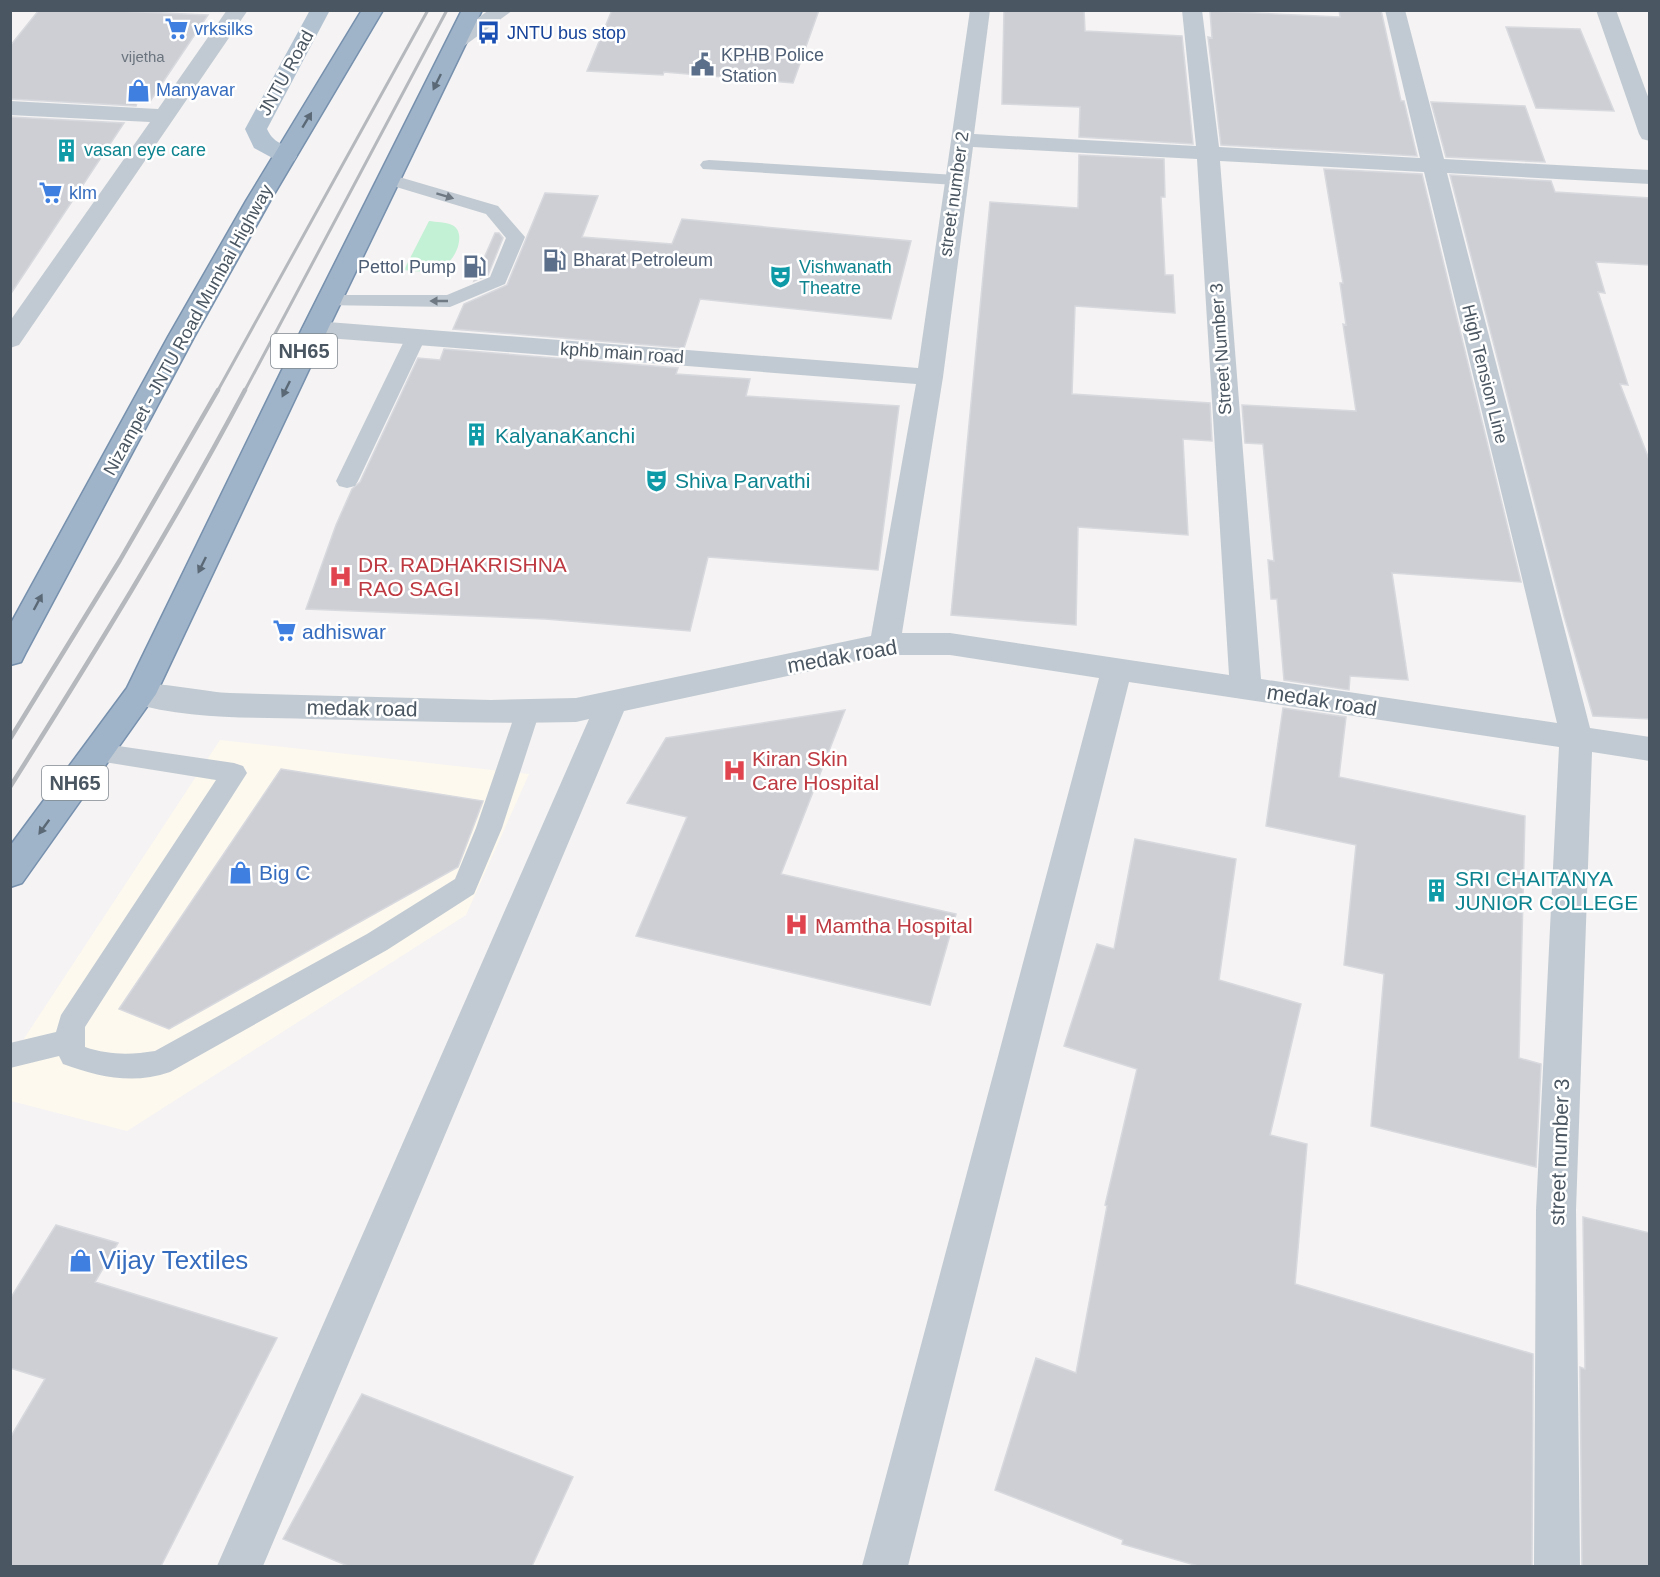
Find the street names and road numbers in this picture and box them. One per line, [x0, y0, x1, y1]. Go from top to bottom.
street label: JNTU Road [254, 27, 318, 119]
street label: street number 2 [935, 130, 973, 258]
street label: Nizampet - JNTU Road Mumbai Highway [99, 181, 277, 479]
street label: Street Number 3 [1206, 282, 1236, 416]
street label: High Tension Line [1458, 302, 1512, 446]
road number: NH65 [271, 334, 337, 368]
street label: kphb main road [559, 339, 685, 367]
street label: medak road [785, 635, 899, 677]
street label: medak road [1265, 680, 1379, 720]
street label: medak road [306, 696, 418, 720]
road number: NH65 [42, 766, 108, 800]
street label: street number 3 [1545, 1078, 1573, 1226]

